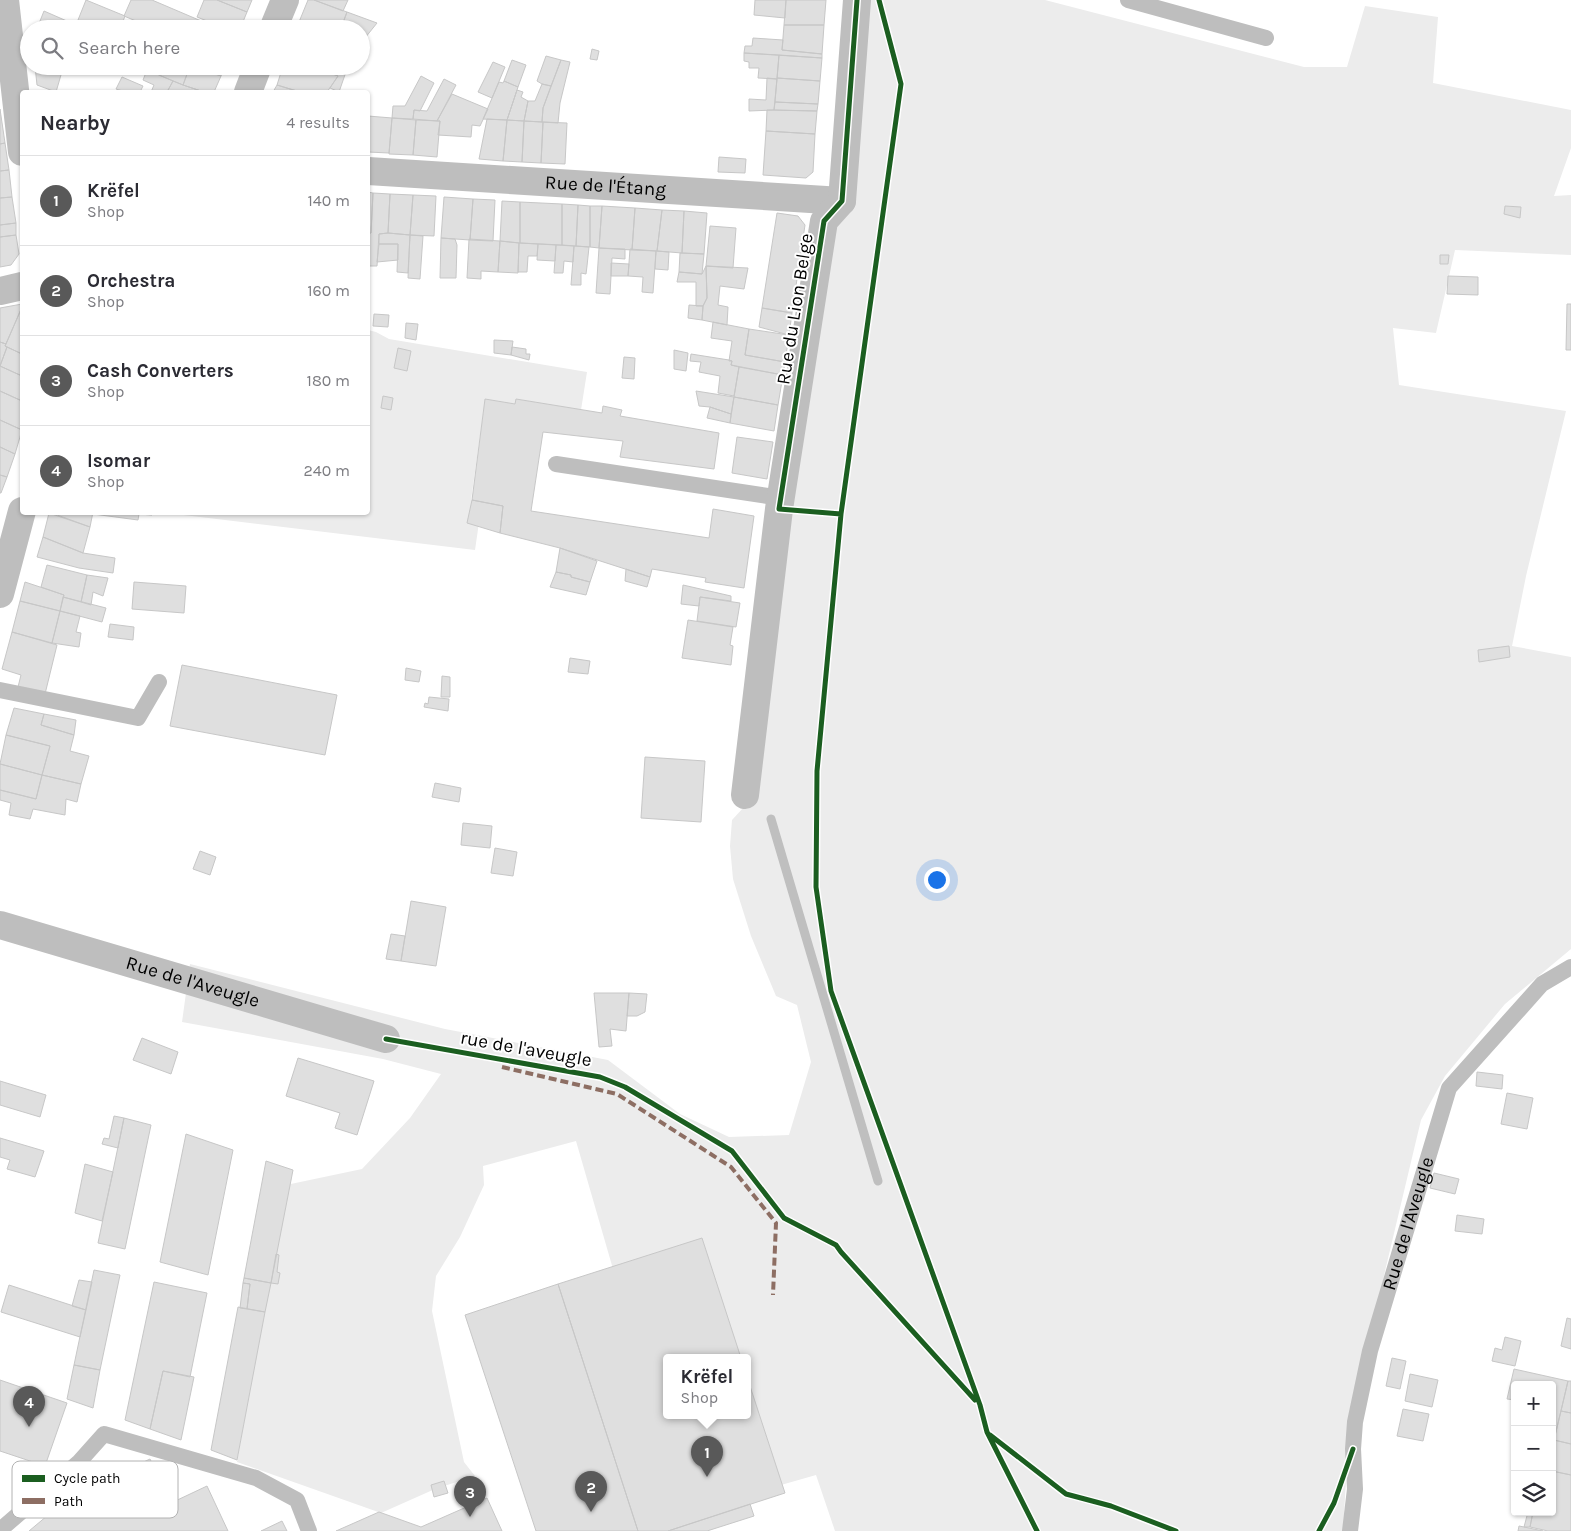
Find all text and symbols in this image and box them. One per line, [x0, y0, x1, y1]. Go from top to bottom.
search box [20, 20, 370, 75]
icon: search [38, 34, 66, 62]
text: Search here [78, 37, 180, 59]
text: Nearby [40, 111, 110, 135]
text: 4 results [286, 113, 350, 132]
street label: Rue de l'Étang [544, 171, 667, 201]
text: Krëfel [87, 180, 140, 202]
text: 1 [53, 191, 59, 210]
text: 140 m [308, 191, 350, 210]
text: Shop [87, 202, 124, 221]
street label: Rue du Lion Belge [772, 232, 818, 386]
text: Orchestra [87, 270, 175, 292]
text: 2 [51, 281, 61, 300]
text: 160 m [307, 281, 350, 300]
text: Shop [87, 292, 124, 311]
text: Cash Converters [87, 360, 234, 382]
text: 3 [51, 371, 61, 390]
text: 180 m [307, 371, 350, 390]
text: Shop [87, 382, 124, 401]
text: Isomar [87, 450, 150, 472]
text: 4 [51, 461, 61, 480]
text: 240 m [304, 461, 350, 480]
text: Shop [87, 472, 124, 491]
your location [924, 867, 950, 893]
street label: Rue de l'Aveugle [123, 952, 262, 1012]
street label: rue de l'aveugle [459, 1027, 593, 1071]
street label: Rue de l'Aveugle [1378, 1154, 1439, 1293]
popup [663, 1354, 751, 1419]
text: Krëfel [681, 1366, 733, 1388]
map controls [1511, 1381, 1556, 1516]
button: + [1511, 1381, 1556, 1426]
pin: 4 [13, 1386, 45, 1427]
text: Shop [681, 1388, 718, 1407]
button: − [1511, 1426, 1556, 1471]
pin: 1 [691, 1436, 723, 1477]
legend [12, 1461, 178, 1518]
text: Cycle path [54, 1470, 120, 1487]
pin: 2 [575, 1471, 607, 1512]
button: layers [1511, 1471, 1556, 1516]
pin: 3 [454, 1476, 486, 1517]
text: Path [54, 1493, 83, 1510]

